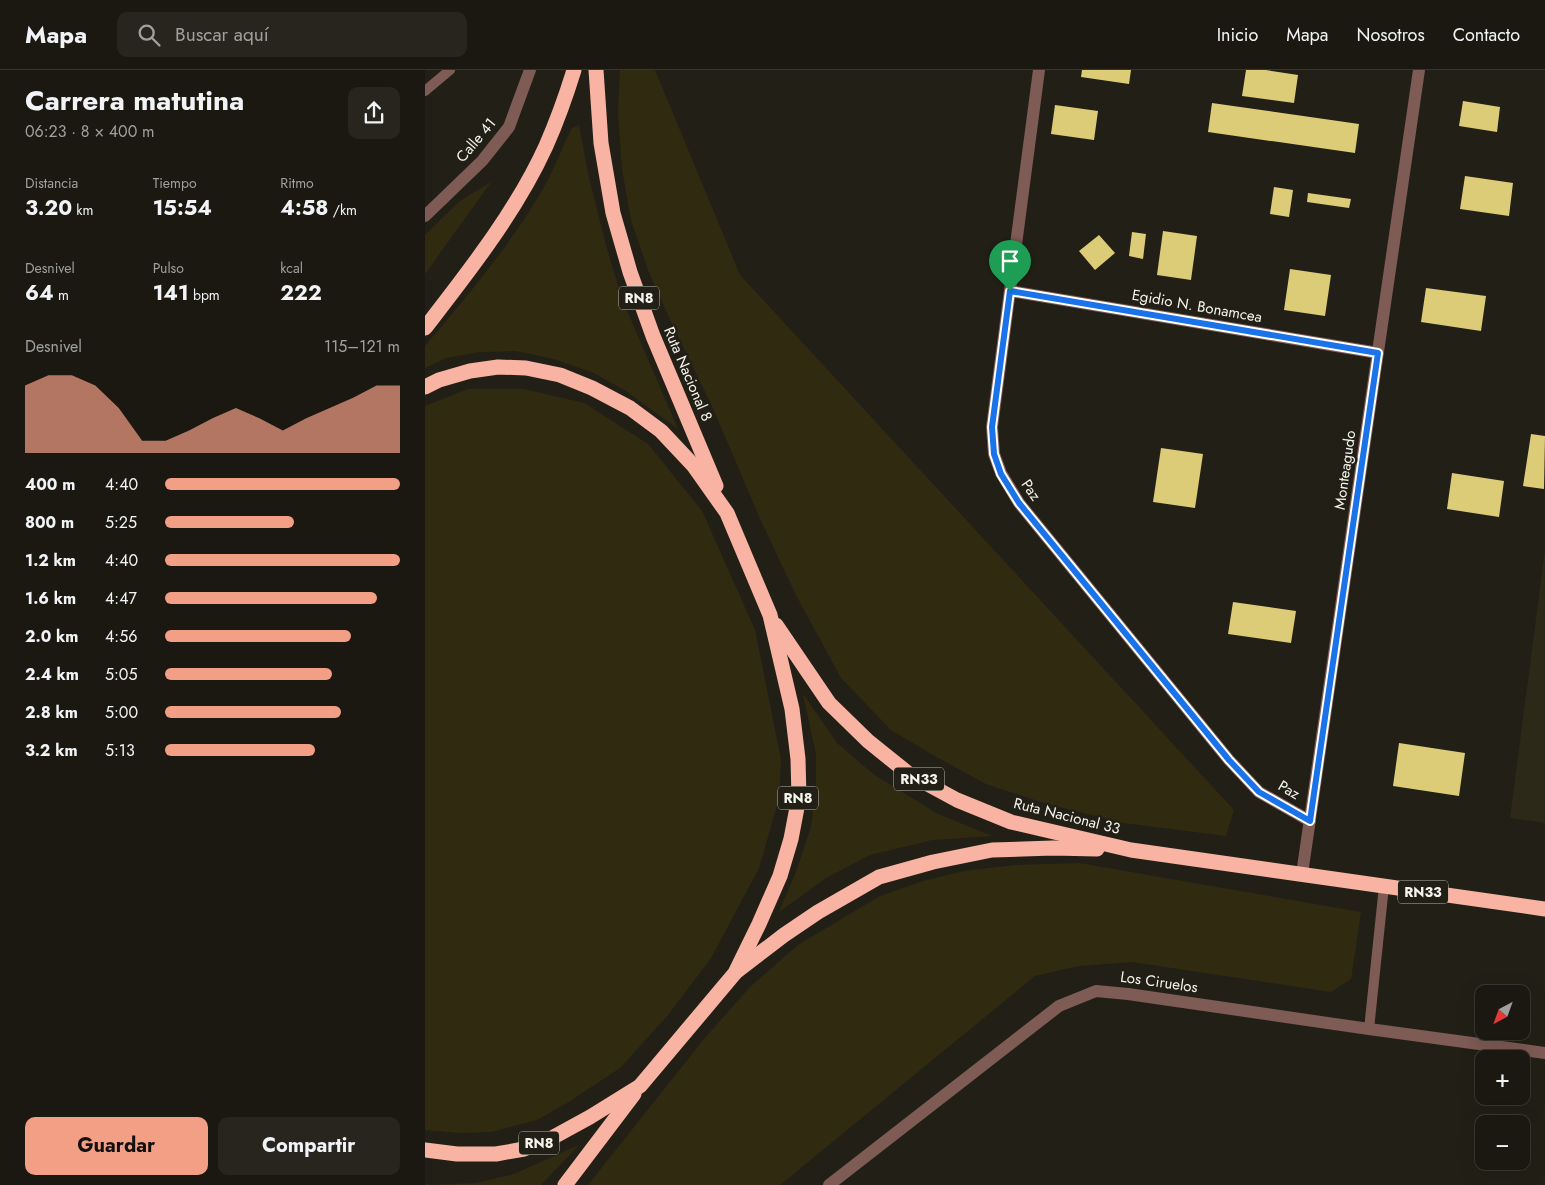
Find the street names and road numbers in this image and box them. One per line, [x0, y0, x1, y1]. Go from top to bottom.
street label: Calle 41 [451, 113, 501, 167]
street label: Egidio N. Bonamcea [1130, 284, 1264, 328]
road number: RN8 [619, 287, 659, 310]
street label: Ruta Nacional 8 [658, 323, 718, 425]
street label: Monteagudo [1329, 429, 1361, 511]
street label: Paz [1016, 475, 1046, 505]
road number: RN33 [894, 768, 944, 791]
street label: Paz [1274, 775, 1304, 805]
road number: RN8 [778, 786, 818, 810]
street label: Ruta Nacional 33 [1011, 792, 1123, 840]
road number: RN33 [1398, 880, 1448, 904]
street label: Los Ciruelos [1119, 966, 1199, 998]
road number: RN8 [519, 1132, 559, 1154]

